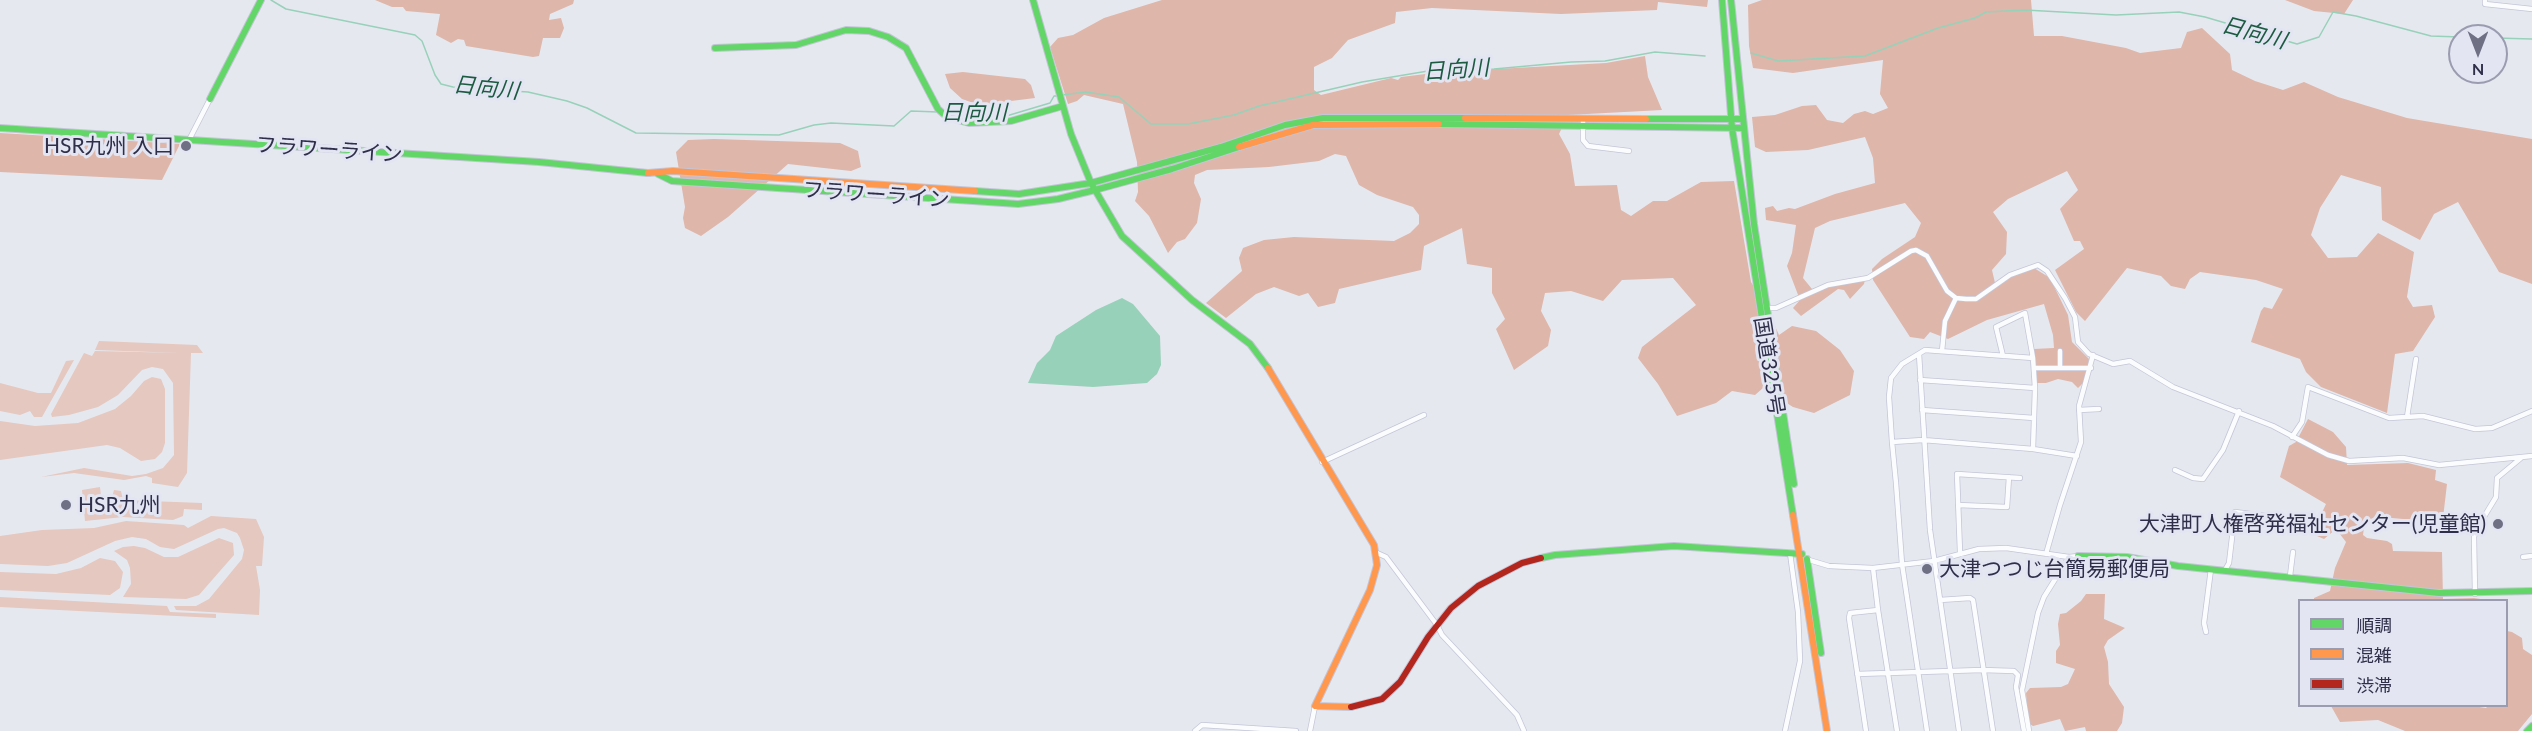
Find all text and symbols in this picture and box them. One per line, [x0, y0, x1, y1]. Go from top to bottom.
water label: 日向川 [2219, 12, 2289, 54]
north arrow [2448, 24, 2508, 84]
water label: 日向川 [1422, 55, 1490, 85]
text: N [2472, 61, 2484, 80]
water label: 日向川 [452, 71, 520, 105]
water label: 日向川 [941, 100, 1007, 126]
street label: フラワーライン [255, 132, 403, 168]
place label: HSR九州 入口 [44, 133, 174, 159]
marker: HSR九州 入口 [179, 139, 193, 153]
street label: フラワーライン [802, 177, 950, 213]
street label: 国道325号 [1749, 315, 1789, 417]
place label: HSR九州 [78, 492, 161, 518]
marker: HSR九州 [59, 498, 73, 512]
place label: 大津町人権啓発福祉センター(児童館) [2139, 511, 2486, 537]
marker: 大津町人権啓発福祉センター(児童館) [2491, 517, 2505, 531]
place label: 大津つつじ台簡易郵便局 [1939, 556, 2170, 582]
marker: 大津つつじ台簡易郵便局 [1920, 562, 1934, 576]
legend [2298, 599, 2508, 707]
text: 順調 [2356, 614, 2392, 636]
text: 混雑 [2356, 644, 2392, 666]
text: 渋滞 [2356, 674, 2392, 696]

